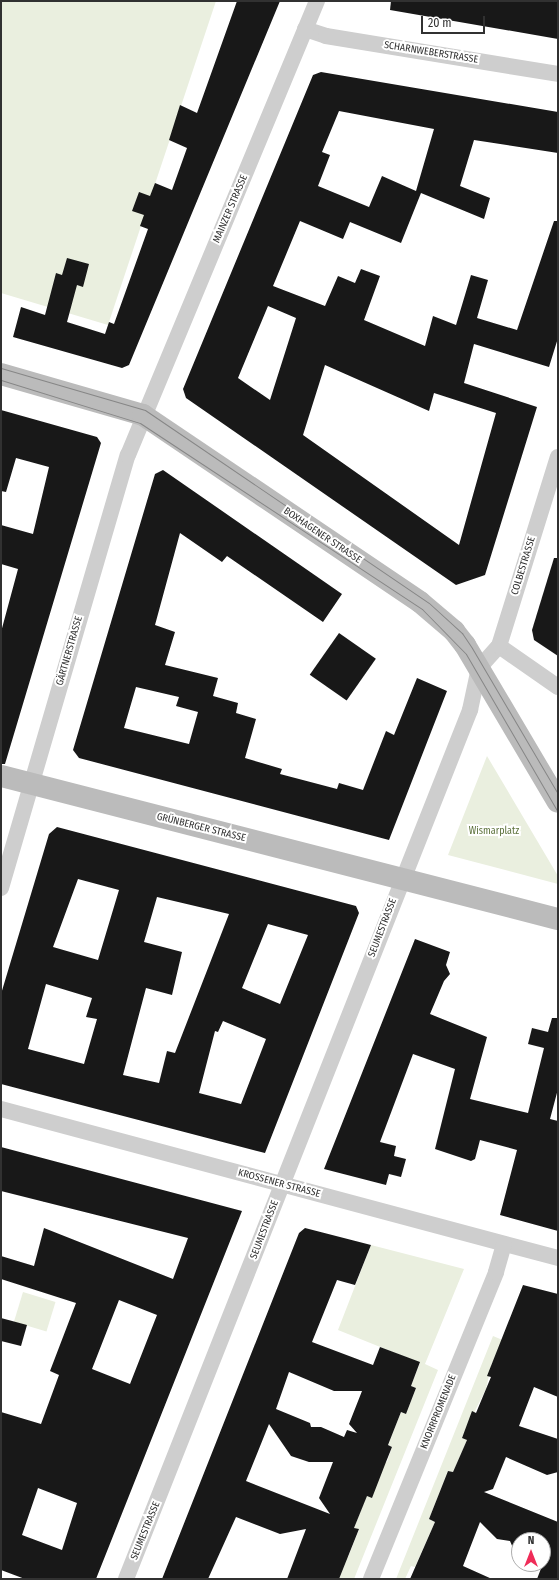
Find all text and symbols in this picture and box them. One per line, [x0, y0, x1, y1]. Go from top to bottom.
scale bar [423, 8, 487, 34]
text: 20 m [428, 16, 452, 30]
street label: SCHARNWEBERSTRASSE [383, 40, 479, 66]
street label: MAINZER STRASSE [211, 173, 251, 245]
street label: BOXHAGENER STRASSE [281, 506, 363, 566]
street label: COLBESTRASSE [509, 535, 539, 597]
street label: GÄRTNERSTRASSE [54, 615, 86, 687]
street label: GRÜNBERGER STRASSE [155, 811, 247, 845]
park label: Wismarplatz [469, 826, 519, 838]
street label: SEUMESTRASSE [366, 897, 400, 959]
street label: KROSSENER STRASSE [237, 1167, 321, 1201]
street label: SEUMESTRASSE [248, 1199, 282, 1261]
street label: KNORRPROMENADE [419, 1373, 459, 1451]
street label: SEUMESTRASSE [129, 1500, 163, 1562]
north arrow [511, 1532, 551, 1572]
text: N [528, 1534, 534, 1547]

